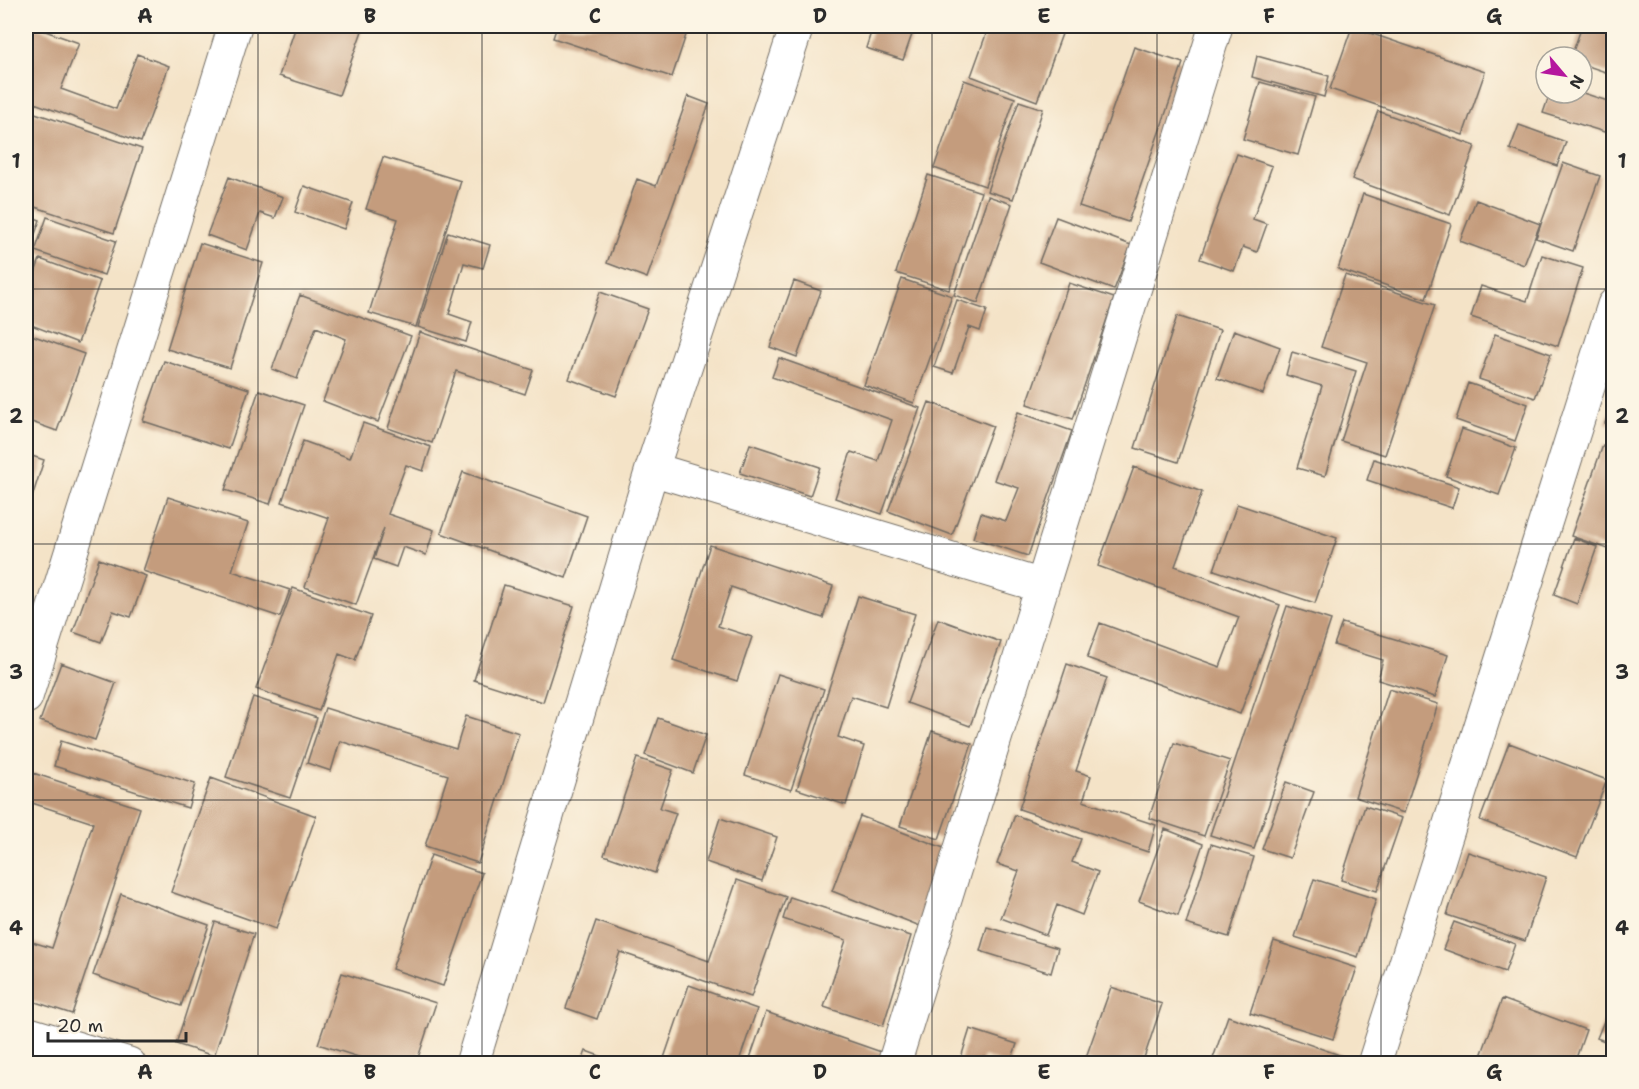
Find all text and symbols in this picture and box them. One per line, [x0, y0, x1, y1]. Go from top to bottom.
text: A [137, 3, 153, 29]
text: B [364, 3, 376, 29]
text: C [589, 3, 601, 29]
text: D [813, 3, 827, 29]
text: E [1037, 3, 1051, 29]
text: F [1263, 3, 1275, 29]
text: G [1486, 3, 1502, 29]
north arrow [1534, 45, 1594, 105]
text: N [1564, 71, 1589, 93]
text: 1 [11, 148, 21, 174]
text: 1 [1617, 148, 1627, 174]
text: 2 [9, 403, 23, 429]
text: 2 [1615, 403, 1629, 429]
text: 3 [9, 659, 23, 685]
text: 3 [1615, 659, 1629, 685]
text: 4 [9, 915, 23, 941]
text: 4 [1615, 915, 1629, 941]
scale bar [48, 1005, 186, 1043]
text: 20 m [57, 1014, 103, 1038]
text: A [137, 1059, 153, 1085]
text: B [364, 1059, 376, 1085]
text: C [589, 1059, 601, 1085]
text: D [813, 1059, 827, 1085]
text: E [1037, 1059, 1051, 1085]
text: F [1263, 1059, 1275, 1085]
text: G [1486, 1059, 1502, 1085]

